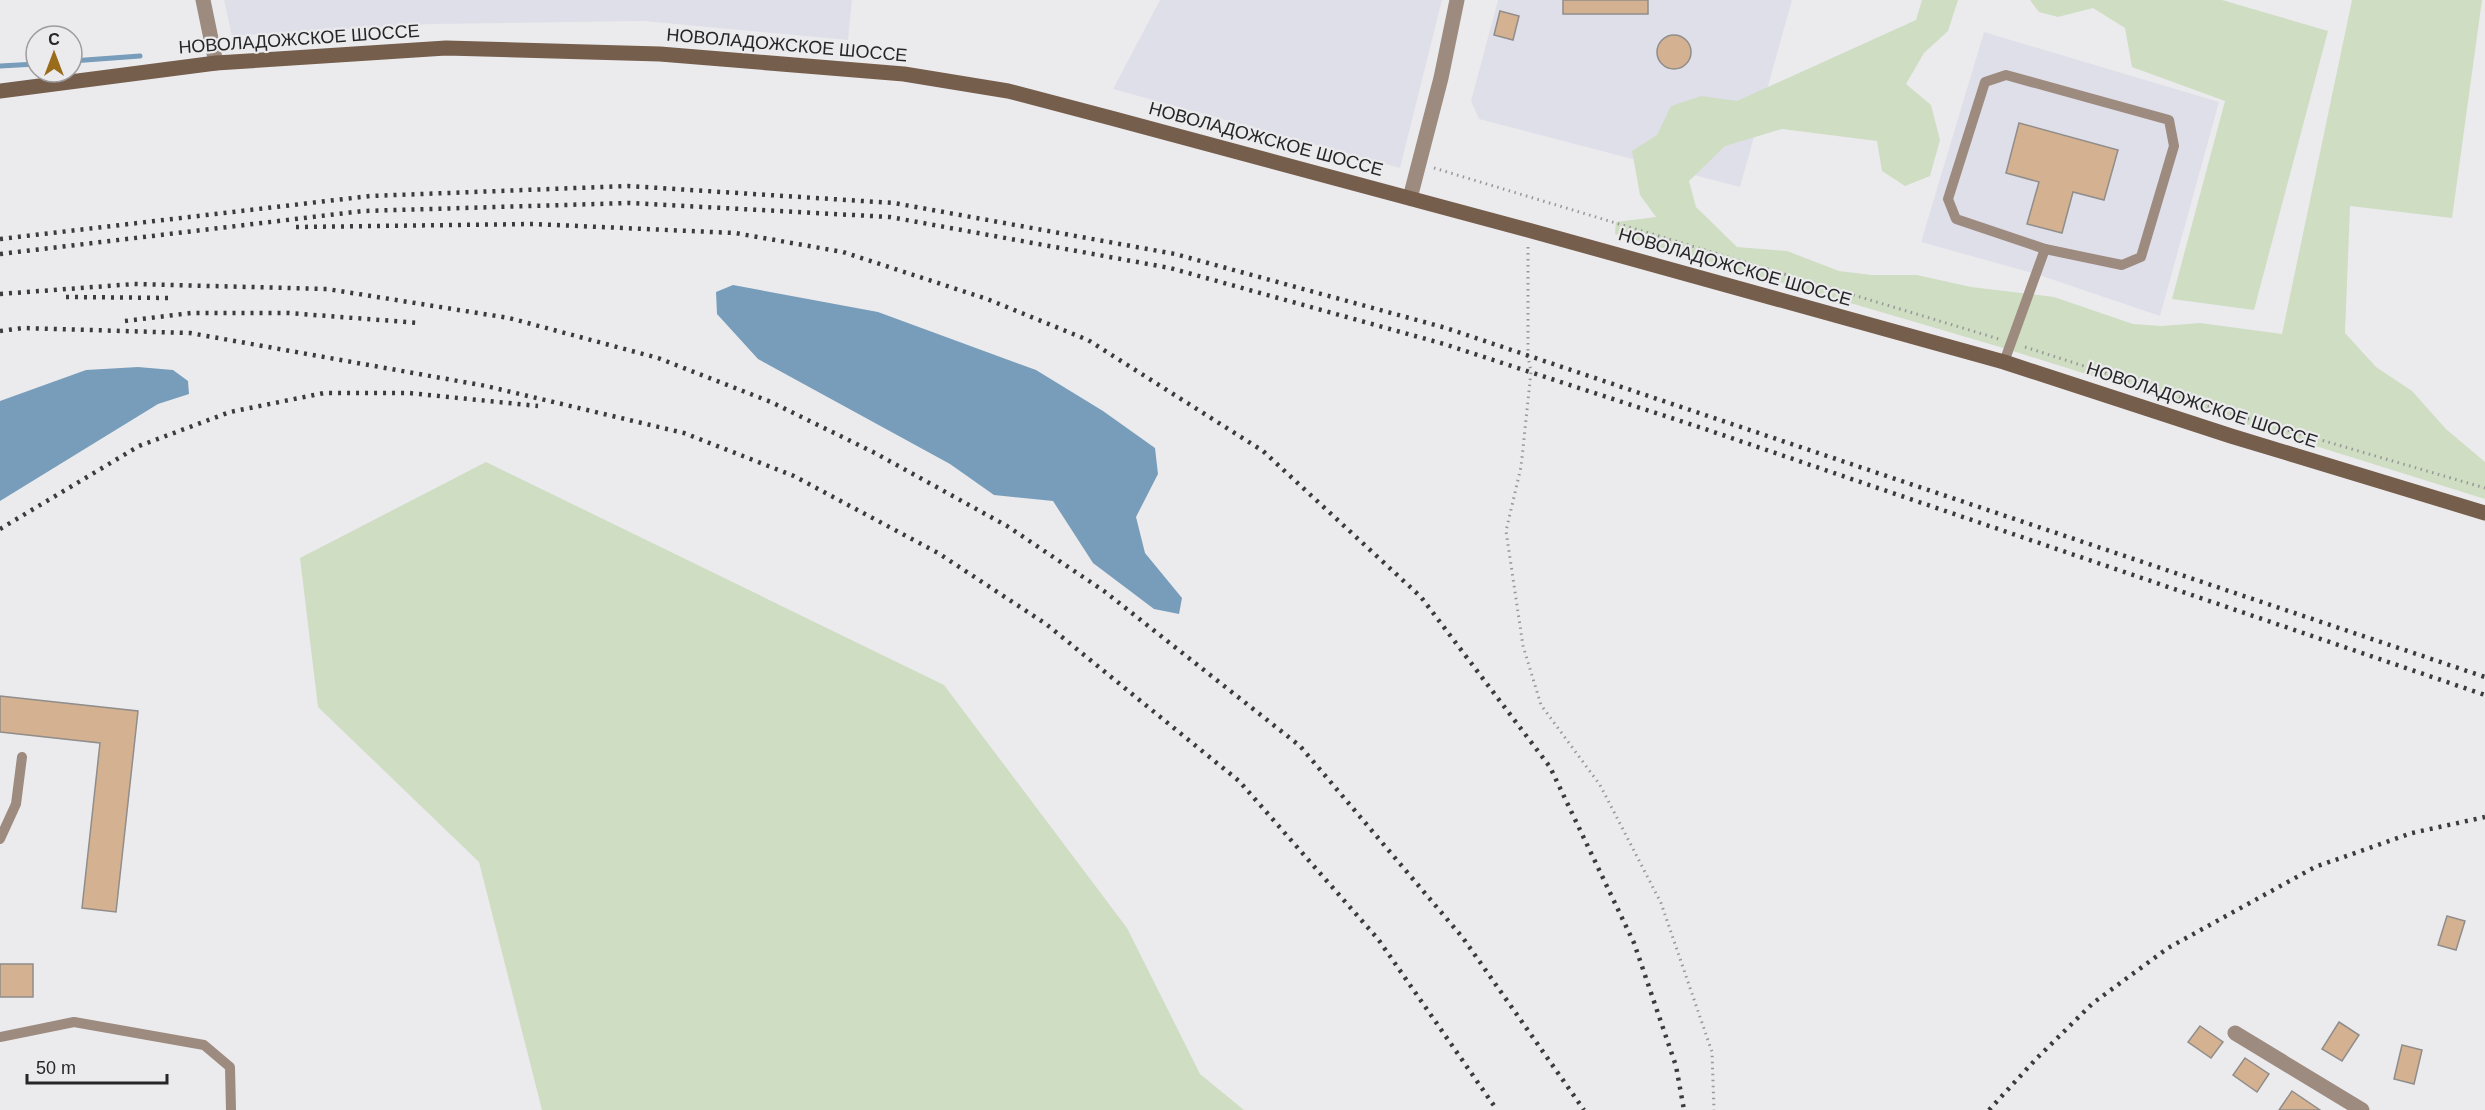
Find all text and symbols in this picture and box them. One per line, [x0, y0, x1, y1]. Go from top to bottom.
street label: НОВОЛАДОЖСКОЕ ШОССЕ [178, 21, 420, 57]
north arrow [24, 24, 84, 84]
street label: НОВОЛАДОЖСКОЕ ШОССЕ [666, 25, 908, 65]
text: С [48, 31, 60, 48]
street label: НОВОЛАДОЖСКОЕ ШОССЕ [1147, 98, 1385, 180]
street label: НОВОЛАДОЖСКОЕ ШОССЕ [1616, 224, 1854, 310]
street label: НОВОЛАДОЖСКОЕ ШОССЕ [2084, 358, 2320, 452]
scale bar [27, 1047, 166, 1085]
text: 50 m [36, 1058, 76, 1078]

